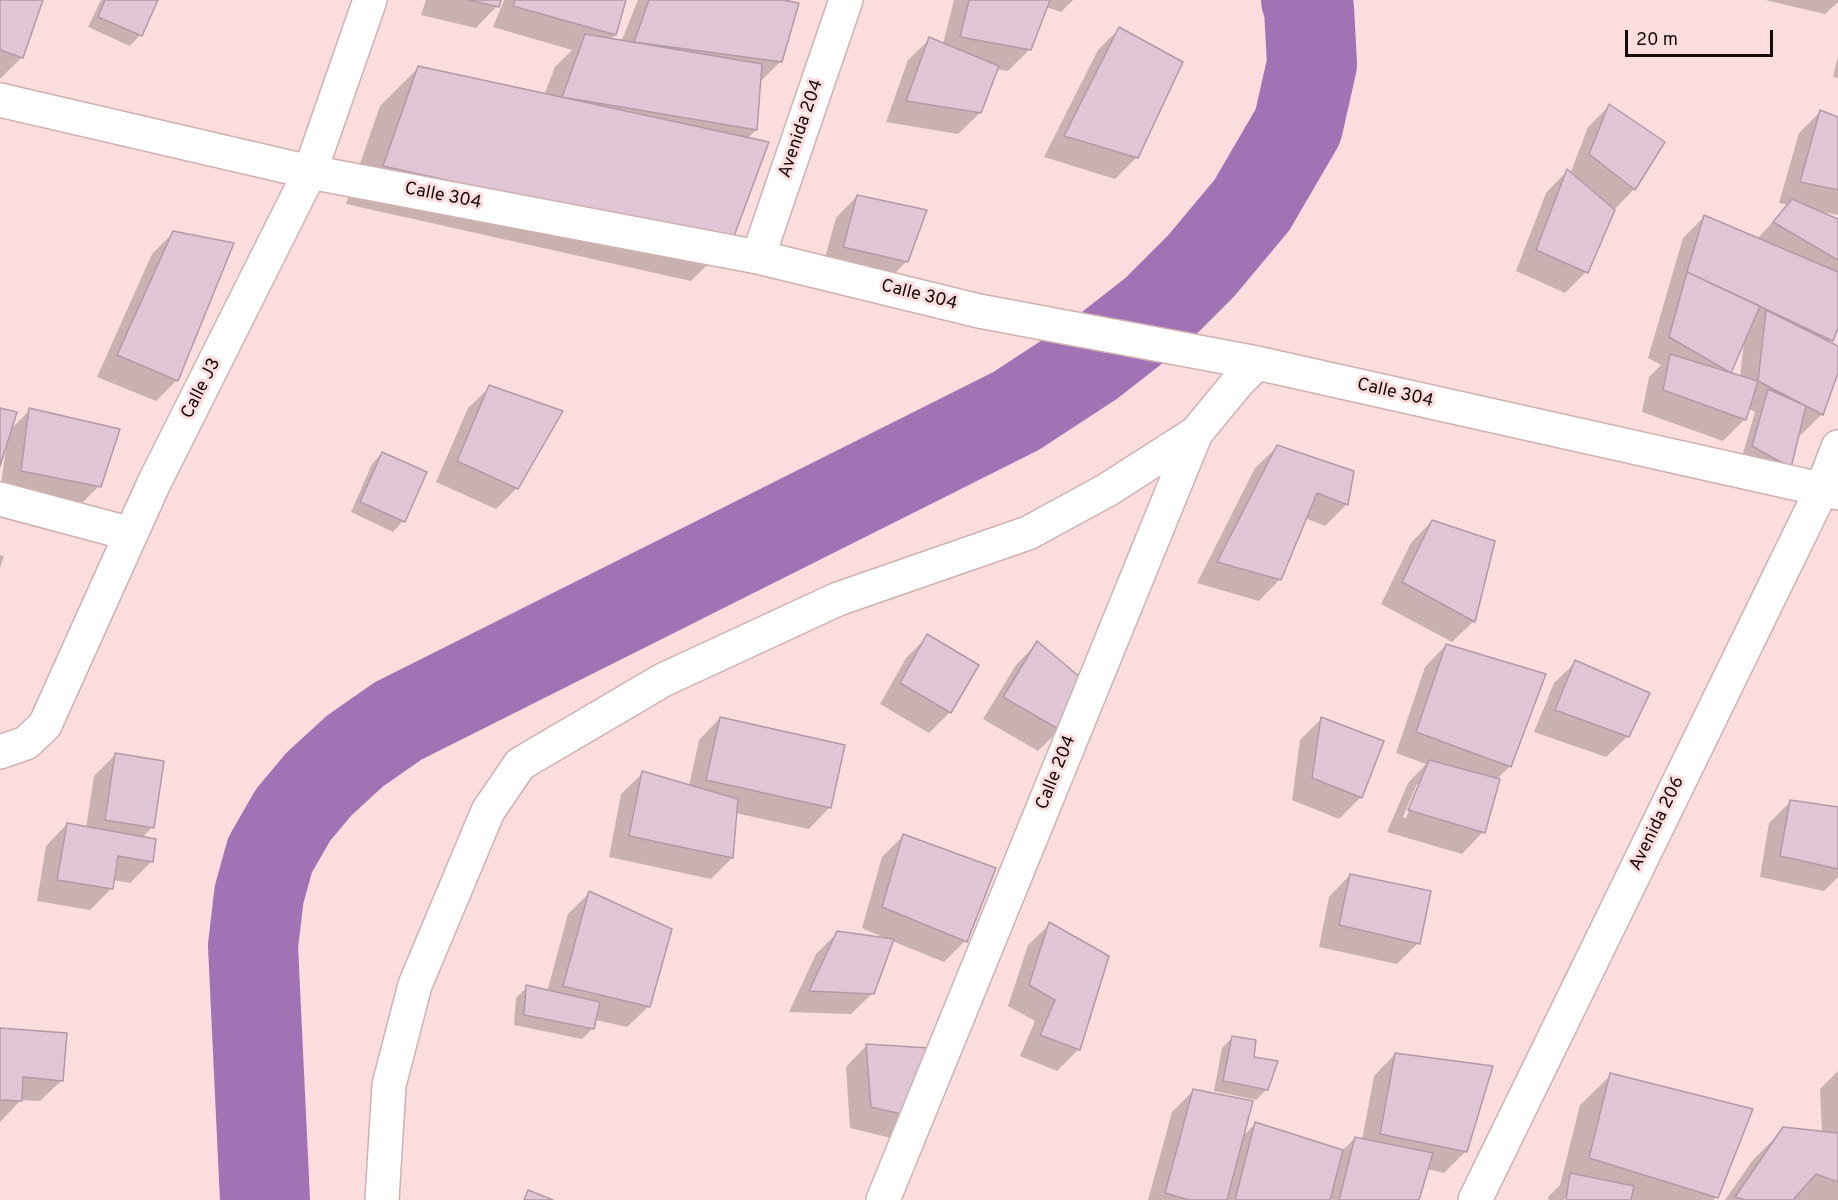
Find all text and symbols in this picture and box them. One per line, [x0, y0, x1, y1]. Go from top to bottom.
scale bar [1628, 18, 1776, 56]
text: 20 m [1636, 29, 1678, 52]
street label: Avenida 204 [775, 77, 829, 181]
street label: Calle 304 [403, 179, 483, 215]
street label: Calle 304 [879, 276, 959, 316]
street label: Calle J3 [178, 355, 226, 423]
street label: Calle 304 [1355, 375, 1435, 413]
street label: Calle 204 [1032, 733, 1082, 813]
street label: Avenida 206 [1626, 773, 1690, 875]

